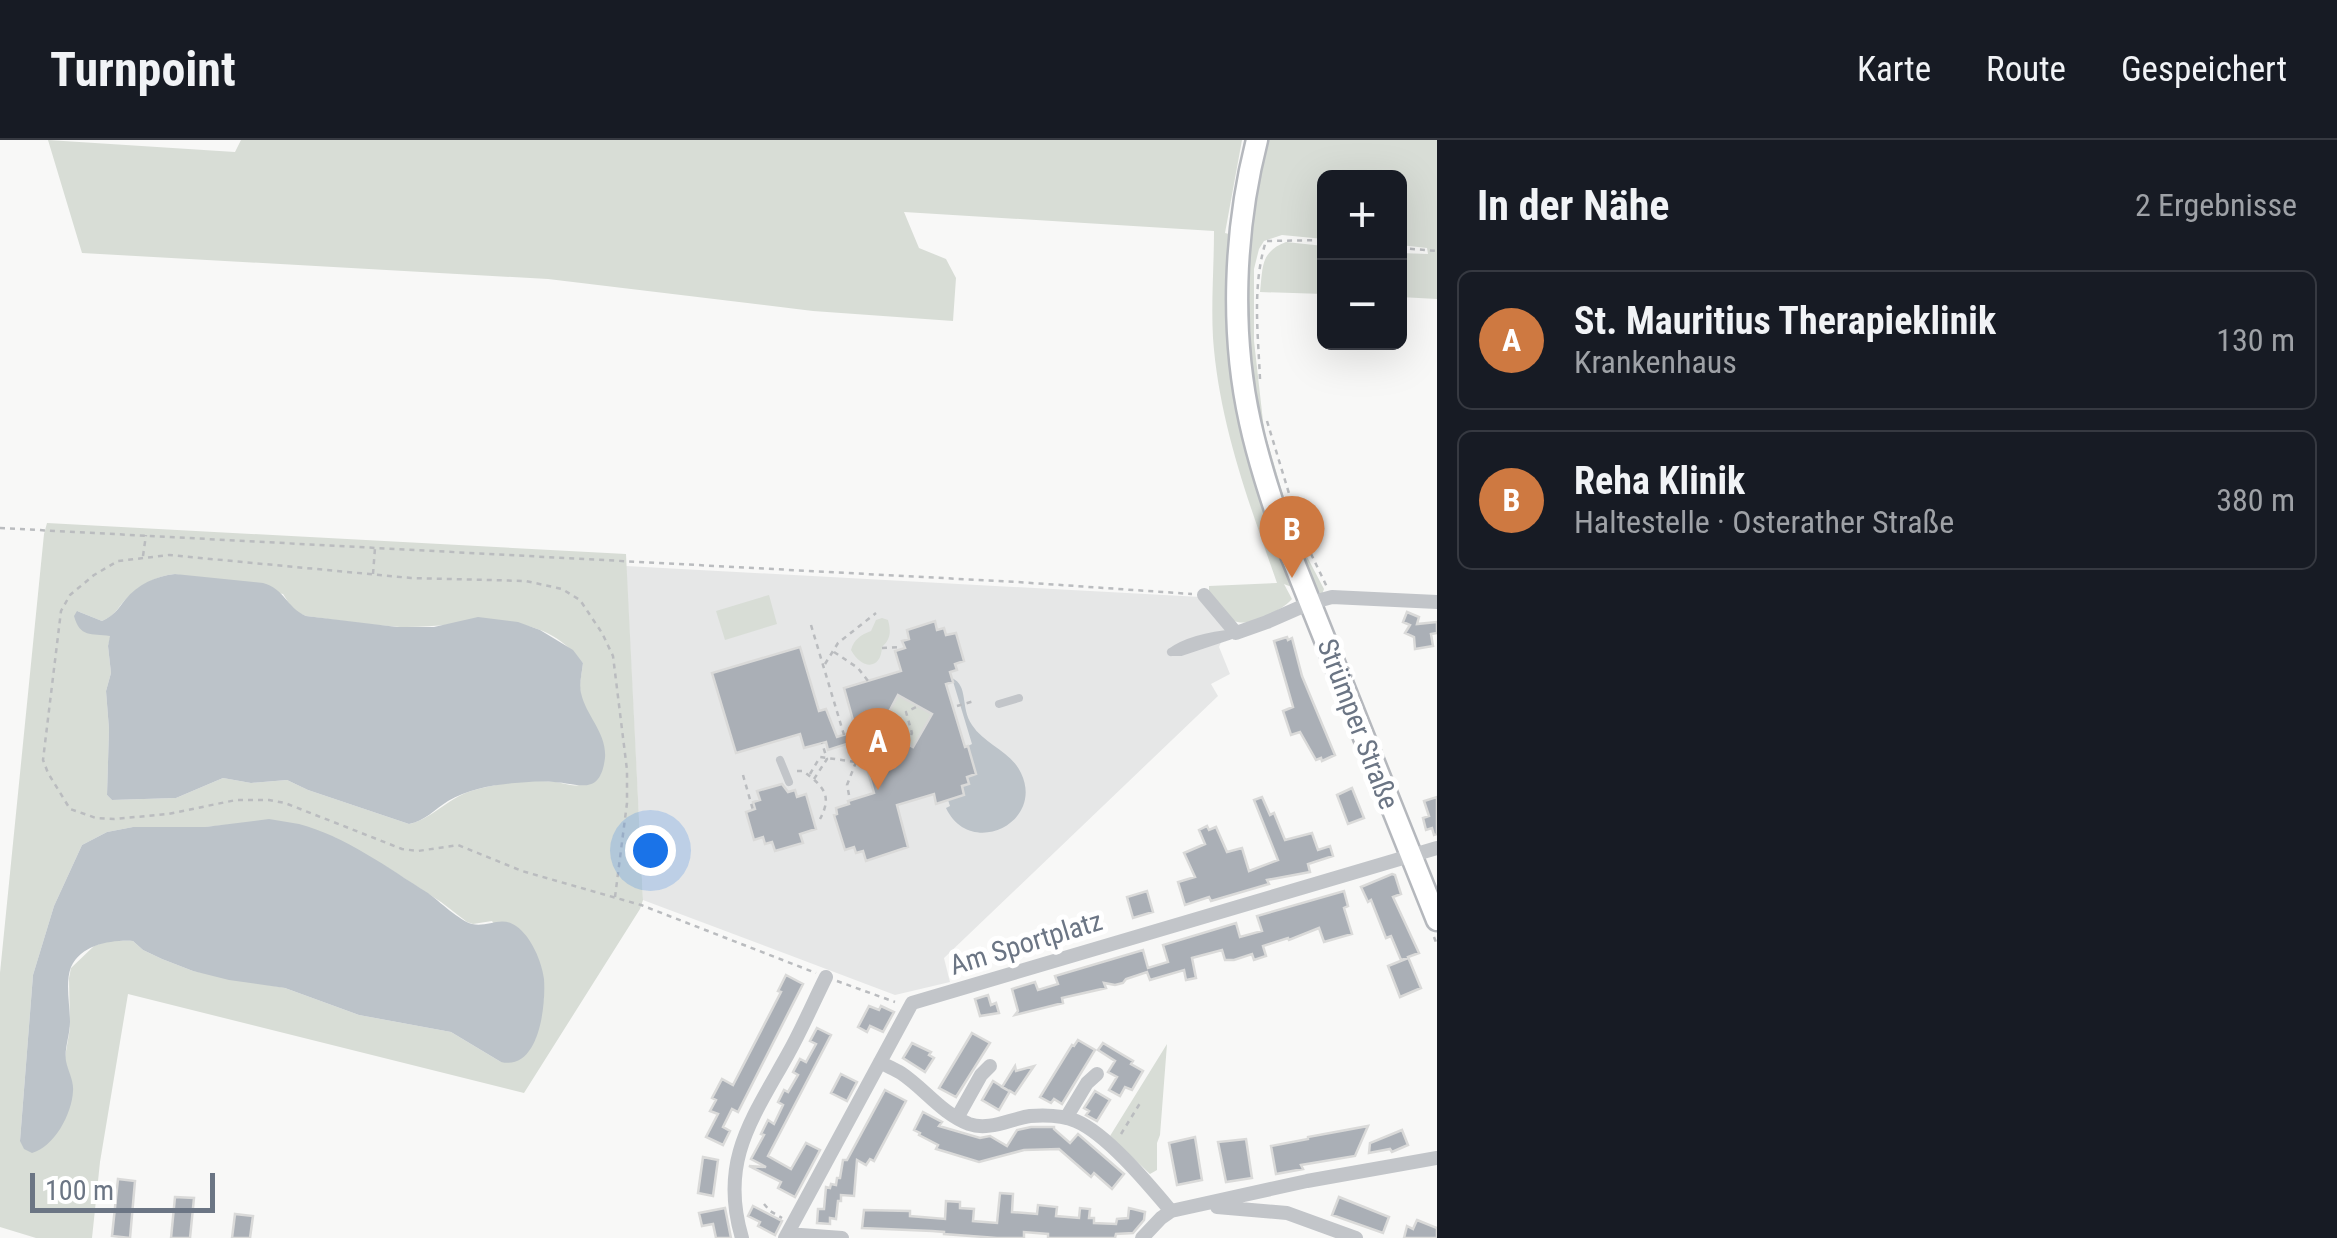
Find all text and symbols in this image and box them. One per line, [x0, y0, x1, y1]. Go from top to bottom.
text: Turnpoint [50, 41, 236, 98]
text: Karte [1857, 49, 1931, 90]
text: Route [1986, 49, 2066, 90]
text: Gespeichert [2121, 49, 2287, 90]
map controls [1317, 170, 1407, 350]
button: + [1317, 170, 1407, 260]
text: In der Nähe [1477, 181, 1669, 230]
text: 2 Ergebnisse [2135, 186, 2297, 224]
button: − [1317, 260, 1407, 350]
text: St. Mauritius Therapieklinik [1574, 299, 1996, 343]
text: A [1502, 321, 1521, 359]
text: 130 m [2216, 321, 2295, 359]
text: Krankenhaus [1574, 343, 1737, 381]
text: Reha Klinik [1574, 459, 1745, 503]
text: B [1503, 481, 1520, 519]
text: 380 m [2216, 481, 2295, 519]
pin: B [1260, 496, 1324, 578]
text: Haltestelle · Osterather Straße [1574, 503, 1954, 541]
street label: Strümper Straße [1310, 634, 1406, 814]
pin: A [846, 708, 910, 790]
your location [625, 825, 676, 876]
street label: Am Sportplatz [946, 904, 1106, 982]
scale bar [30, 1168, 215, 1212]
text: 100 m [45, 1174, 114, 1207]

